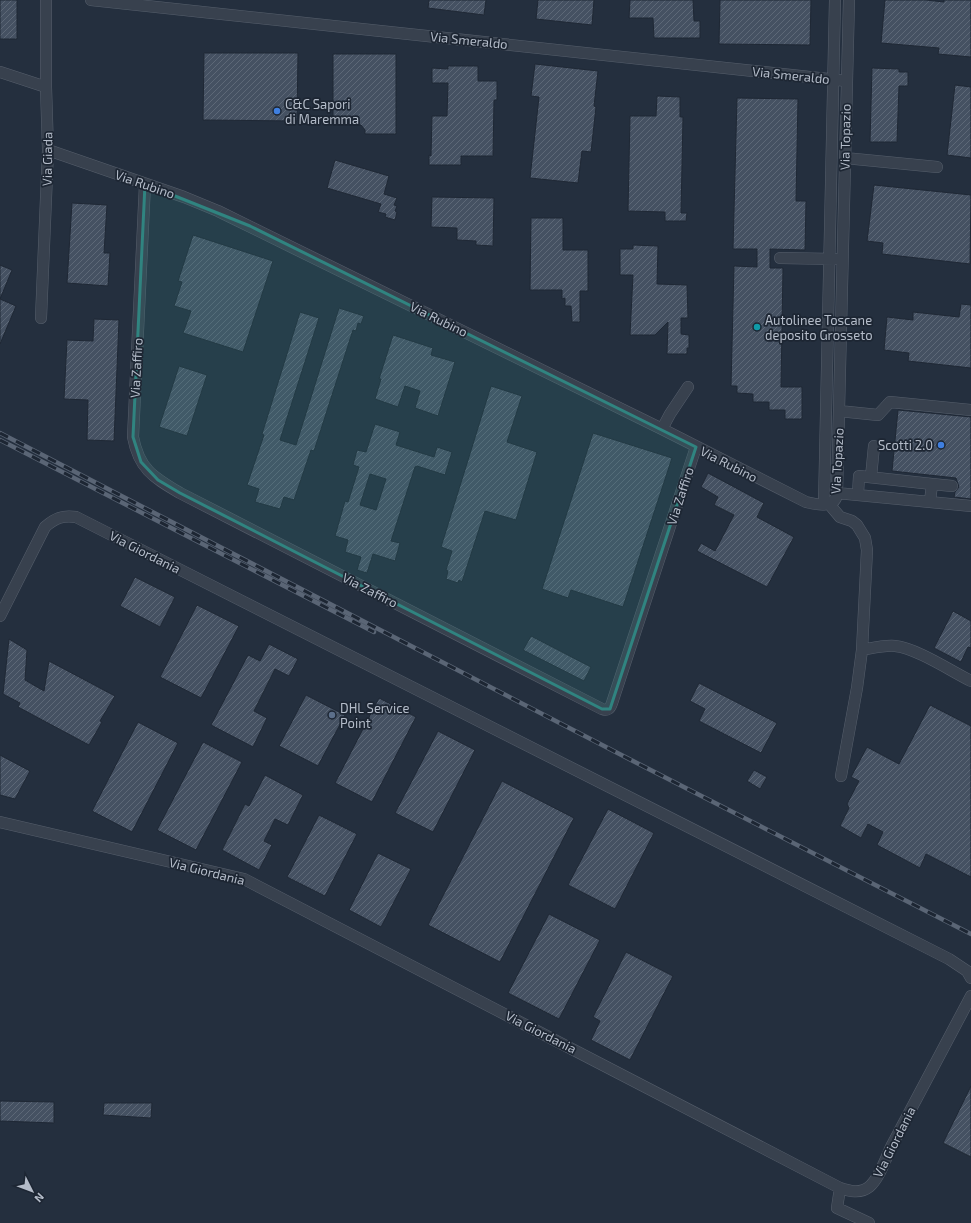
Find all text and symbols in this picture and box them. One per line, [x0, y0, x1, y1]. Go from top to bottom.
street label: Via Smeraldo [429, 28, 509, 52]
street label: Via Smeraldo [751, 63, 831, 87]
place label: C&C Sapori di Maremma [285, 96, 359, 127]
street label: Via Topazio [836, 104, 854, 170]
marker: C&C Sapori di Maremma [272, 106, 282, 116]
street label: Via Giada [39, 132, 55, 186]
street label: Via Rubino [113, 166, 177, 202]
street label: Via Rubino [408, 298, 470, 340]
place label: Autolinee Toscane deposito Grosseto [765, 312, 873, 343]
marker: Autolinee Toscane deposito Grosseto [752, 322, 762, 332]
street label: Via Zaffiro [126, 338, 146, 398]
street label: Via Topazio [827, 427, 847, 495]
place label: Scotti 2.0 [878, 437, 933, 453]
marker: Scotti 2.0 [936, 440, 946, 450]
street label: Via Rubino [698, 443, 760, 485]
street label: Via Zaffiro [663, 465, 697, 527]
street label: Via Giordania [107, 527, 183, 577]
street label: Via Zaffiro [340, 569, 400, 611]
place label: DHL Service Point [340, 700, 409, 731]
marker: DHL Service Point [327, 710, 337, 720]
street label: Via Giordania [167, 854, 247, 888]
street label: Via Giordania [503, 1007, 579, 1057]
street label: Via Giordania [869, 1104, 919, 1180]
north arrow [12, 1171, 52, 1211]
text: N [32, 1191, 47, 1205]

